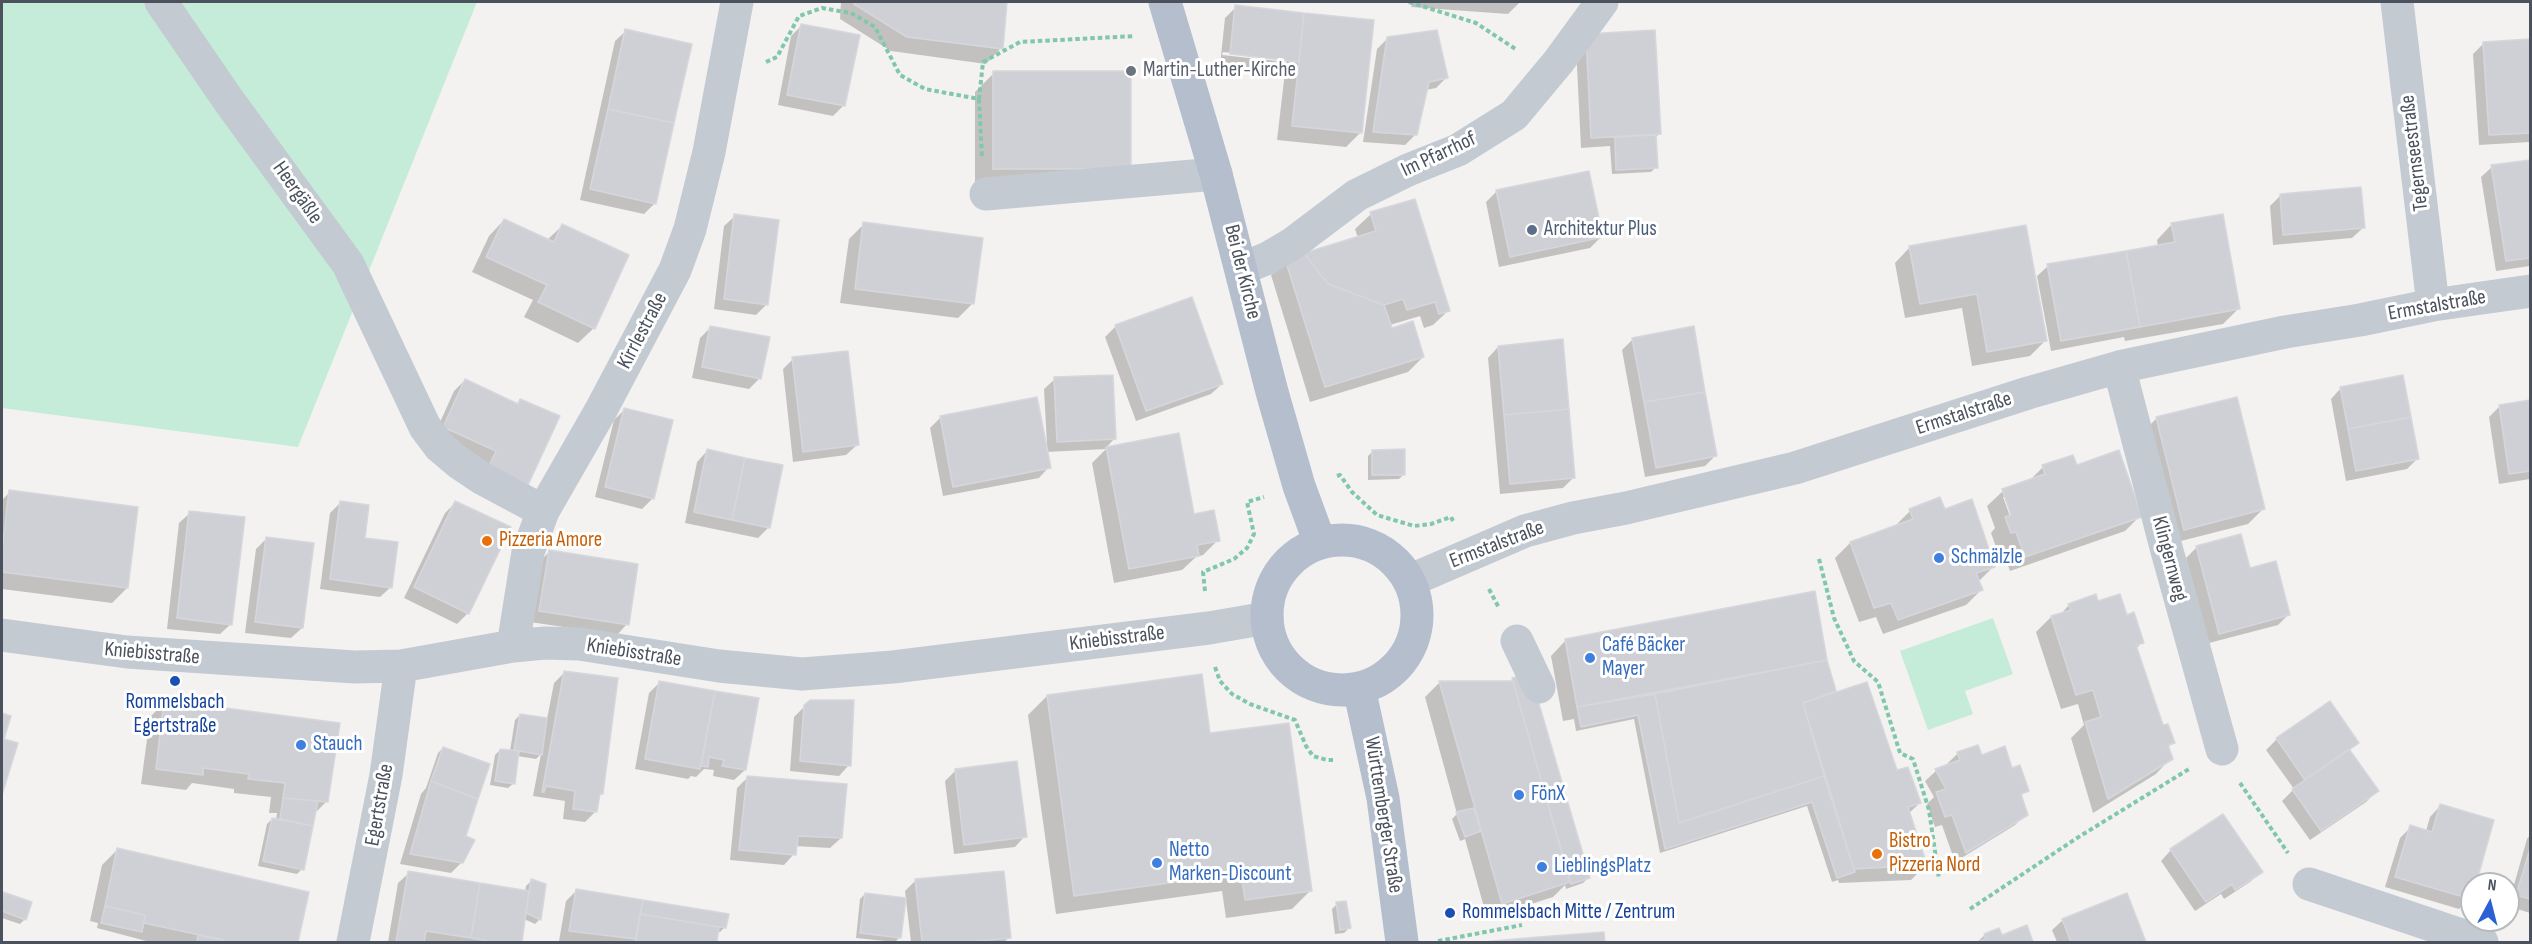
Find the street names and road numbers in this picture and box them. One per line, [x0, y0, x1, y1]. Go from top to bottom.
street label: Tegernseestraße [2395, 94, 2435, 212]
street label: Im Pfarrhof [1398, 127, 1480, 183]
street label: Heergäßle [266, 157, 328, 229]
street label: Bei der Kirche [1218, 222, 1266, 322]
street label: Ermstalstraße [2386, 285, 2488, 327]
street label: Kirrlestraße [612, 289, 674, 373]
street label: Ermstalstraße [1913, 387, 2015, 441]
street label: Klingernweg [2146, 514, 2192, 604]
street label: Ermstalstraße [1446, 516, 1548, 574]
street label: Kniebisstraße [1068, 621, 1166, 657]
street label: Kniebisstraße [585, 633, 683, 673]
street label: Kniebisstraße [103, 637, 201, 671]
street label: Württemberger Straße [1358, 735, 1408, 895]
street label: Egertstraße [360, 762, 400, 848]

